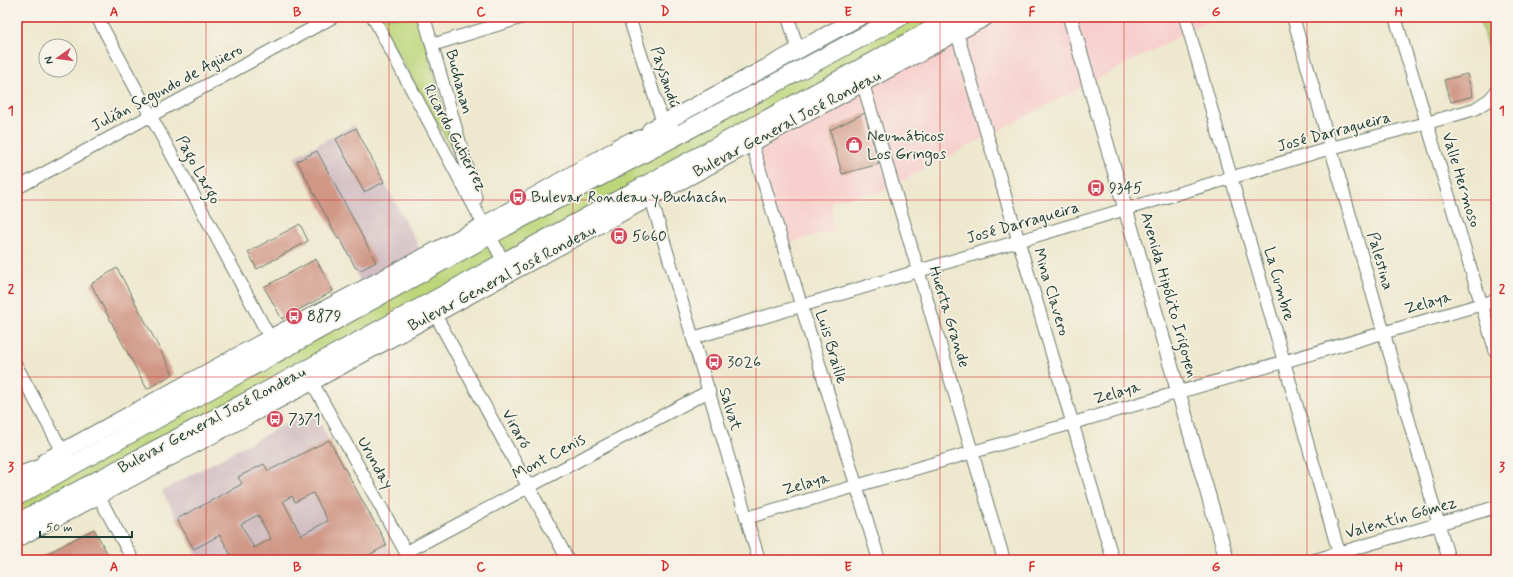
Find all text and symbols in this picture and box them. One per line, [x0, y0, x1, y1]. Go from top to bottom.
text: A [110, 4, 118, 21]
text: B [293, 4, 302, 21]
text: C [476, 4, 486, 21]
text: D [661, 4, 670, 21]
text: E [844, 4, 852, 21]
text: F [1029, 4, 1036, 21]
text: G [1212, 4, 1221, 21]
text: H [1395, 4, 1404, 21]
north arrow [38, 38, 78, 78]
street label: Julián Segundo de Agüero [88, 39, 247, 138]
street label: Paysandú [645, 44, 685, 110]
street label: Buchanan [440, 47, 478, 117]
text: N [42, 55, 57, 65]
street label: Bulevar General José Rondeau [690, 66, 884, 182]
street label: Ricardo Gutierrez [418, 81, 492, 195]
text: 1 [8, 103, 14, 120]
text: 1 [1499, 103, 1505, 120]
street label: José Darragueira [1275, 107, 1393, 157]
place label: Neumáticos Los Gringos [867, 126, 946, 166]
street label: Valle Hermoso [1437, 130, 1485, 230]
street label: Pago Largo [170, 132, 226, 209]
shop icon: Neumáticos Los Gringos [844, 135, 864, 155]
bus stop icon: 9345 [1086, 178, 1106, 198]
place label: 9345 [1109, 178, 1143, 199]
bus stop icon: Bulevar Rondeau y Buchacán [508, 187, 528, 207]
place label: Bulevar Rondeau y Buchacán [531, 187, 727, 208]
street label: José Darragueira [964, 197, 1082, 249]
street label: Avenida Hipólito Irigoyen [1134, 210, 1203, 381]
street label: Bulevar General José Rondeau [405, 220, 599, 336]
bus stop icon: 5660 [609, 226, 629, 246]
place label: 5660 [632, 226, 667, 247]
street label: Palestina [1362, 230, 1398, 293]
street label: La Cumbre [1258, 245, 1300, 324]
street label: Mina Clavero [1028, 246, 1074, 339]
street label: Huerta Grande [924, 264, 974, 370]
text: 2 [8, 281, 15, 298]
text: 2 [1499, 281, 1506, 298]
street label: Zelaya [1402, 286, 1454, 320]
bus stop icon: 8879 [284, 306, 304, 326]
place label: 8879 [307, 306, 342, 327]
street label: Luis Braille [810, 307, 852, 387]
bus stop icon: 3026 [704, 352, 724, 372]
place label: 3026 [727, 352, 761, 373]
street label: Bulevar General José Rondeau [115, 362, 309, 478]
street label: Zelaya [1091, 376, 1143, 410]
street label: Salvat [713, 385, 747, 434]
street label: Viraró [497, 405, 536, 453]
bus stop icon: 7371 [265, 409, 285, 429]
place label: 7371 [288, 409, 321, 430]
street label: Mont Cenis [509, 429, 589, 485]
street label: Urunday [352, 433, 398, 493]
text: 3 [8, 459, 14, 476]
text: 3 [1499, 459, 1505, 476]
street label: Zelaya [780, 467, 832, 501]
street label: Valentín Gómez [1343, 492, 1459, 544]
scale bar [40, 513, 132, 539]
text: 50 m [46, 520, 73, 536]
text: A [110, 559, 118, 576]
text: B [293, 559, 302, 576]
text: C [476, 559, 486, 576]
text: D [661, 559, 670, 576]
text: E [844, 559, 852, 576]
text: F [1029, 559, 1036, 576]
text: G [1212, 559, 1221, 576]
text: H [1395, 559, 1404, 576]

